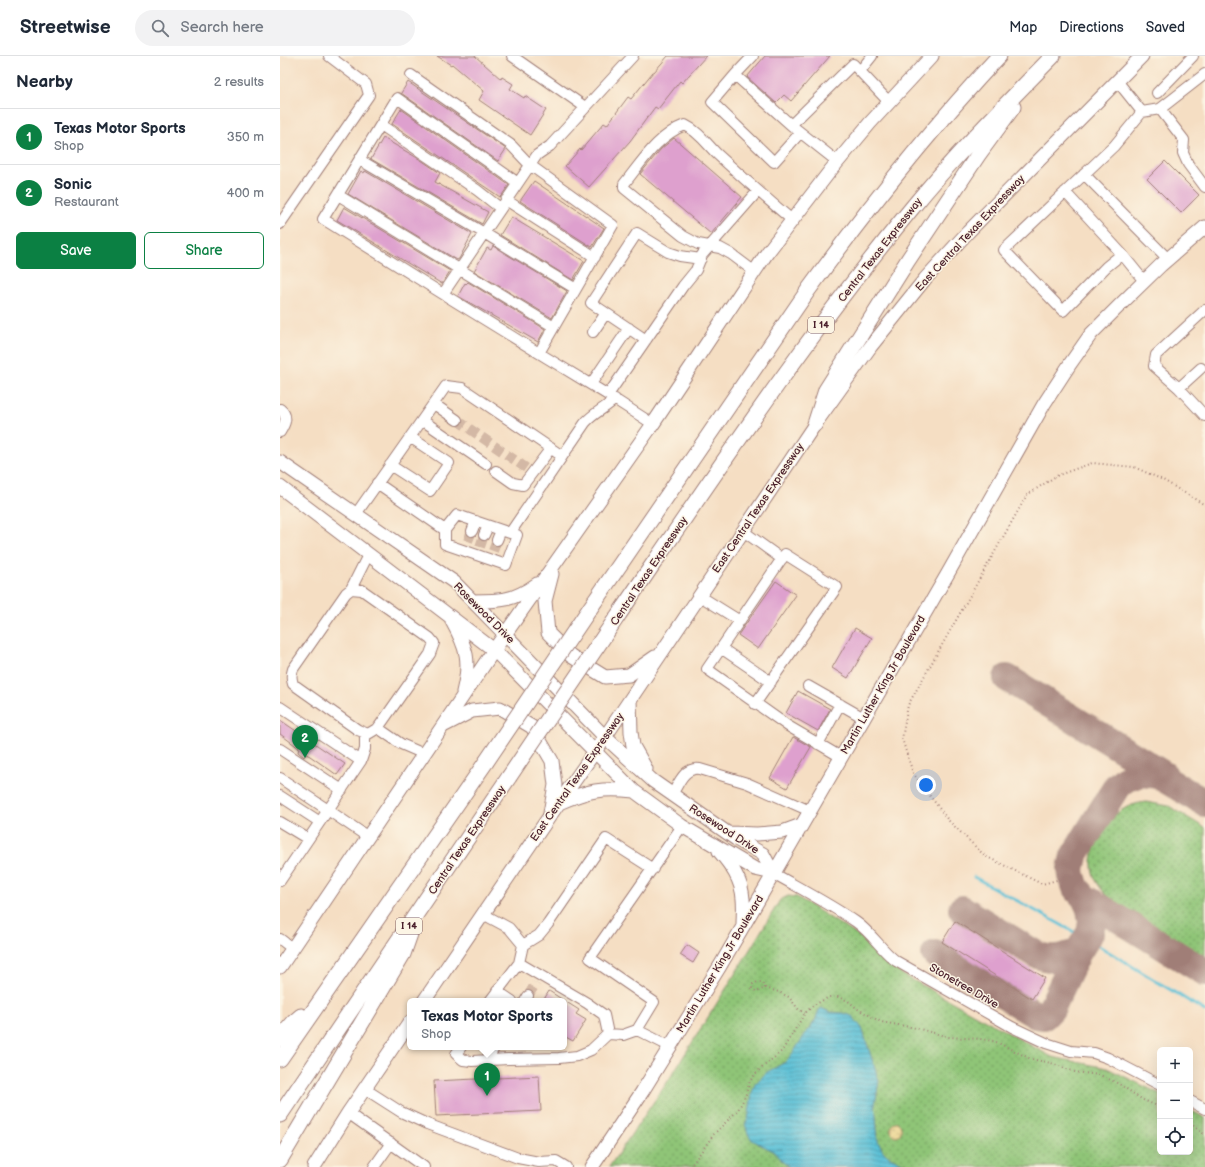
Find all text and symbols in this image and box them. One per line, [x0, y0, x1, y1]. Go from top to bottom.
search box [135, 10, 415, 46]
text: Streetwise [20, 16, 111, 39]
icon: search [149, 17, 171, 39]
text: Search here [181, 18, 264, 37]
text: Map [1009, 19, 1037, 36]
text: Directions [1059, 19, 1124, 36]
text: Saved [1146, 19, 1185, 36]
text: Nearby [16, 72, 73, 92]
text: 2 results [214, 74, 264, 90]
text: Texas Motor Sports [54, 119, 186, 138]
text: 1 [26, 129, 32, 145]
text: 350 m [227, 129, 264, 145]
text: Shop [54, 138, 84, 154]
street label: East Central Texas Expressway [913, 172, 1027, 294]
text: Sonic [54, 175, 92, 194]
text: 2 [25, 185, 33, 201]
text: 400 m [227, 185, 264, 201]
text: Restaurant [54, 194, 119, 210]
street label: Central Texas Expressway [835, 195, 925, 305]
button: Save [16, 232, 136, 269]
button: Share [144, 232, 264, 269]
road number: I 14 [808, 317, 834, 333]
street label: East Central Texas Expressway [710, 441, 806, 575]
street label: Central Texas Expressway [608, 514, 690, 628]
street label: Rosewood Drive [451, 580, 518, 647]
street label: Martin Luther King Jr Boulevard [838, 613, 928, 757]
street label: East Central Texas Expressway [528, 710, 626, 844]
pin: 2 [292, 725, 318, 758]
your location [916, 775, 936, 795]
street label: Central Texas Expressway [426, 783, 508, 897]
street label: Rosewood Drive [687, 801, 762, 857]
street label: Martin Luther King Jr Boulevard [674, 893, 766, 1035]
road number: I 14 [396, 918, 422, 934]
street label: Stonetree Drive [927, 961, 1001, 1011]
popup [407, 998, 567, 1050]
text: Texas Motor Sports [421, 1007, 553, 1026]
text: Shop [421, 1026, 451, 1042]
map controls [1157, 1047, 1193, 1155]
button: + [1157, 1047, 1193, 1083]
pin: 1 [474, 1063, 500, 1096]
button: − [1157, 1083, 1193, 1119]
button: locate [1157, 1119, 1193, 1155]

